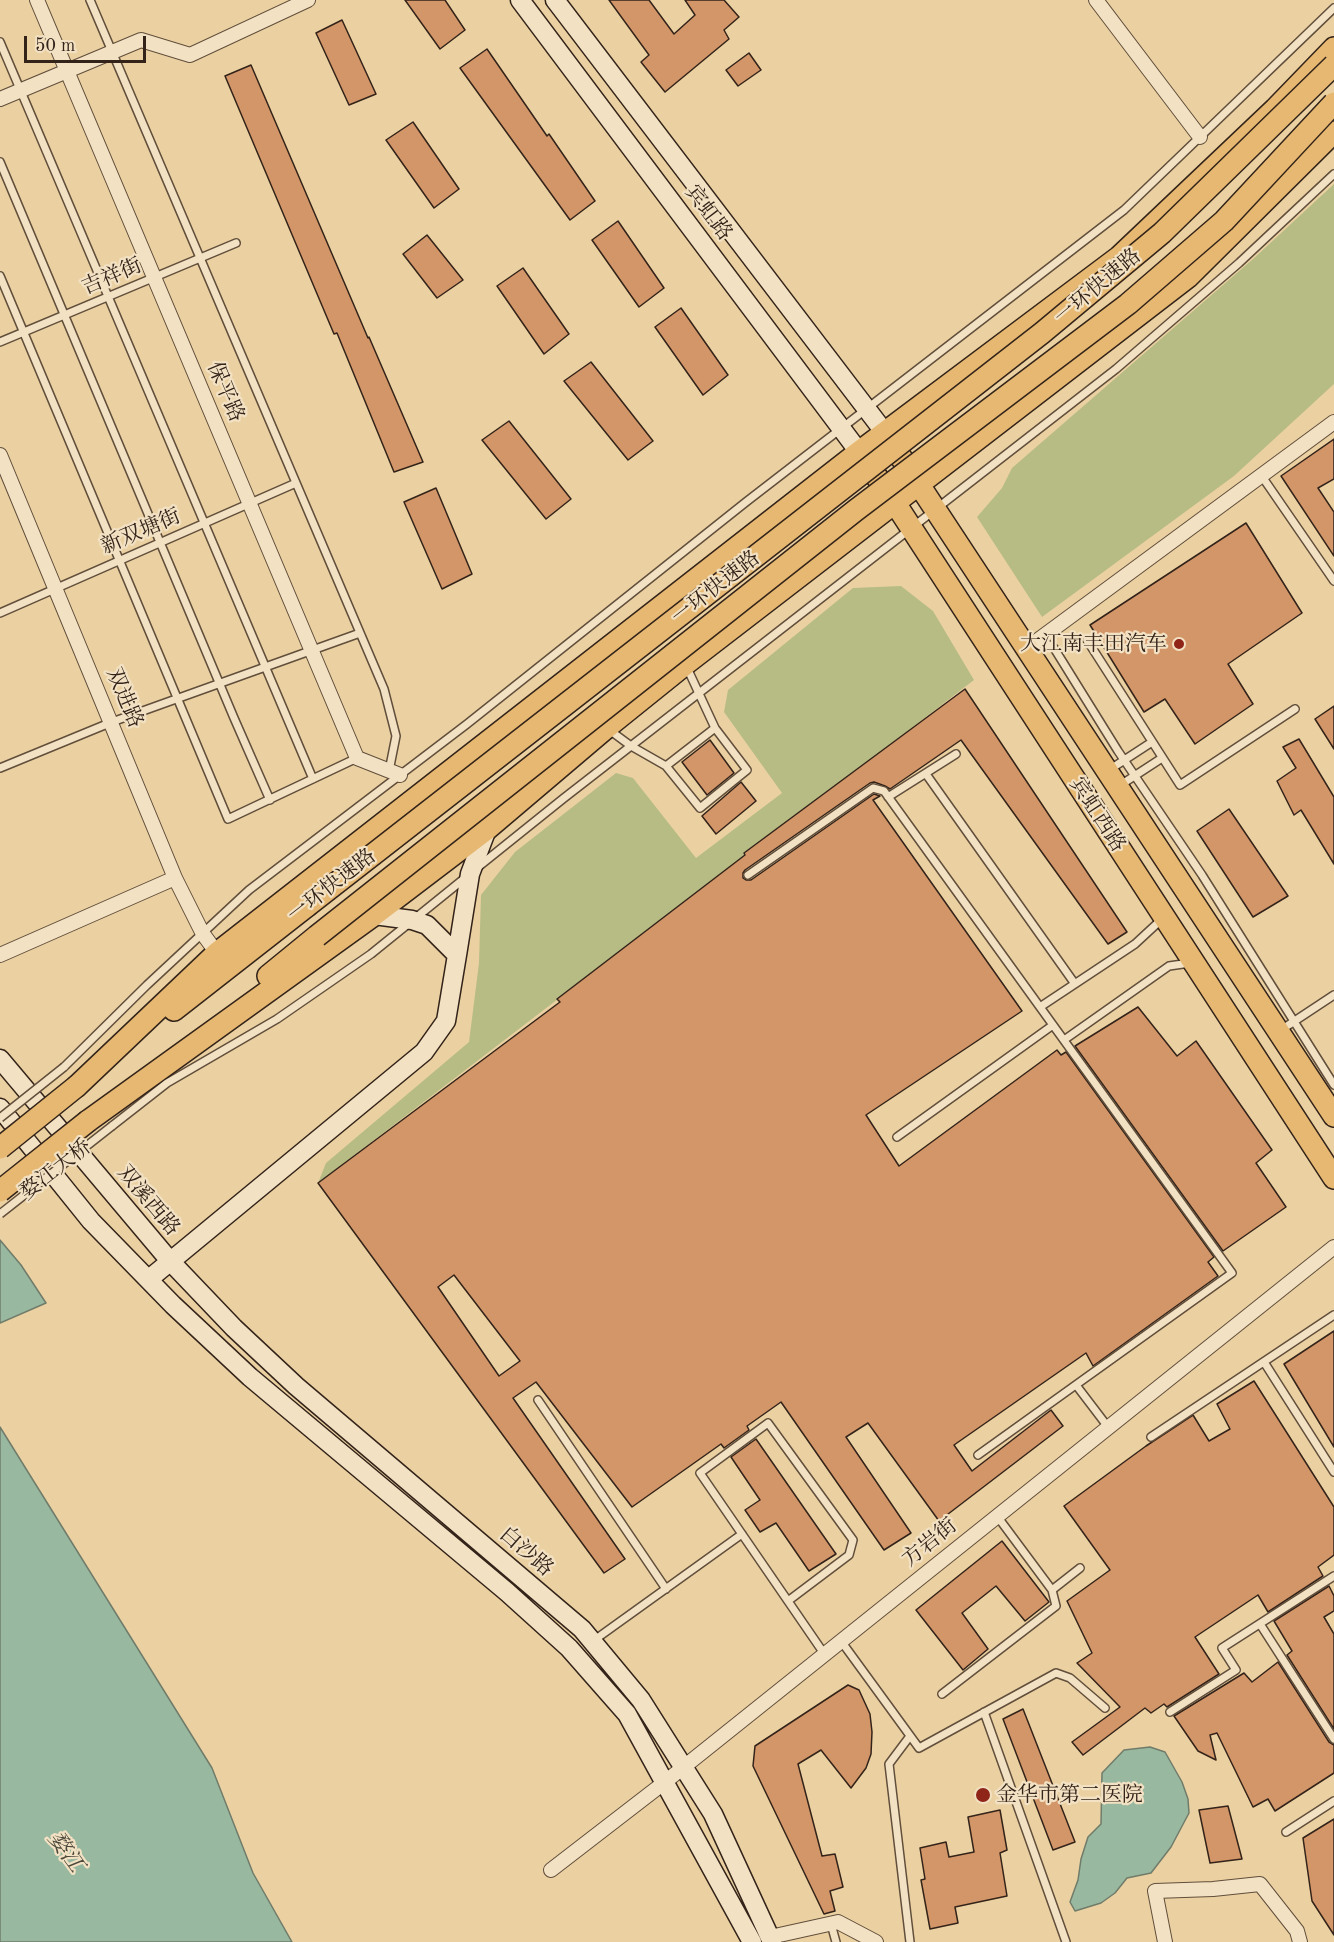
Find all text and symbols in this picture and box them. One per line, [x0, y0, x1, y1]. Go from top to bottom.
scale bar [27, 24, 148, 62]
text: 50 m [35, 37, 75, 55]
street label: 宾虹路 [679, 180, 737, 246]
street label: 一环快速路 [1050, 244, 1146, 330]
street label: 吉祥街 [78, 253, 146, 301]
street label: 保平路 [201, 358, 249, 426]
street label: 新双塘街 [97, 504, 185, 560]
street label: 一环快速路 [667, 546, 765, 630]
place label: 大江南丰田汽车 [1020, 631, 1167, 657]
marker: 大江南丰田汽车 [1172, 637, 1186, 651]
street label: 双进路 [100, 664, 148, 732]
street label: 宾虹西路 [1064, 773, 1130, 857]
street label: 一环快速路 [283, 844, 381, 928]
street label: 婺江大桥 [15, 1134, 97, 1206]
street label: 双溪西路 [111, 1161, 185, 1241]
street label: 方岩街 [898, 1513, 962, 1573]
street label: 白沙路 [494, 1522, 558, 1582]
place label: 金华市第二医院 [996, 1782, 1143, 1808]
marker: 金华市第二医院 [974, 1786, 992, 1804]
water label: 婺江 [41, 1826, 89, 1878]

